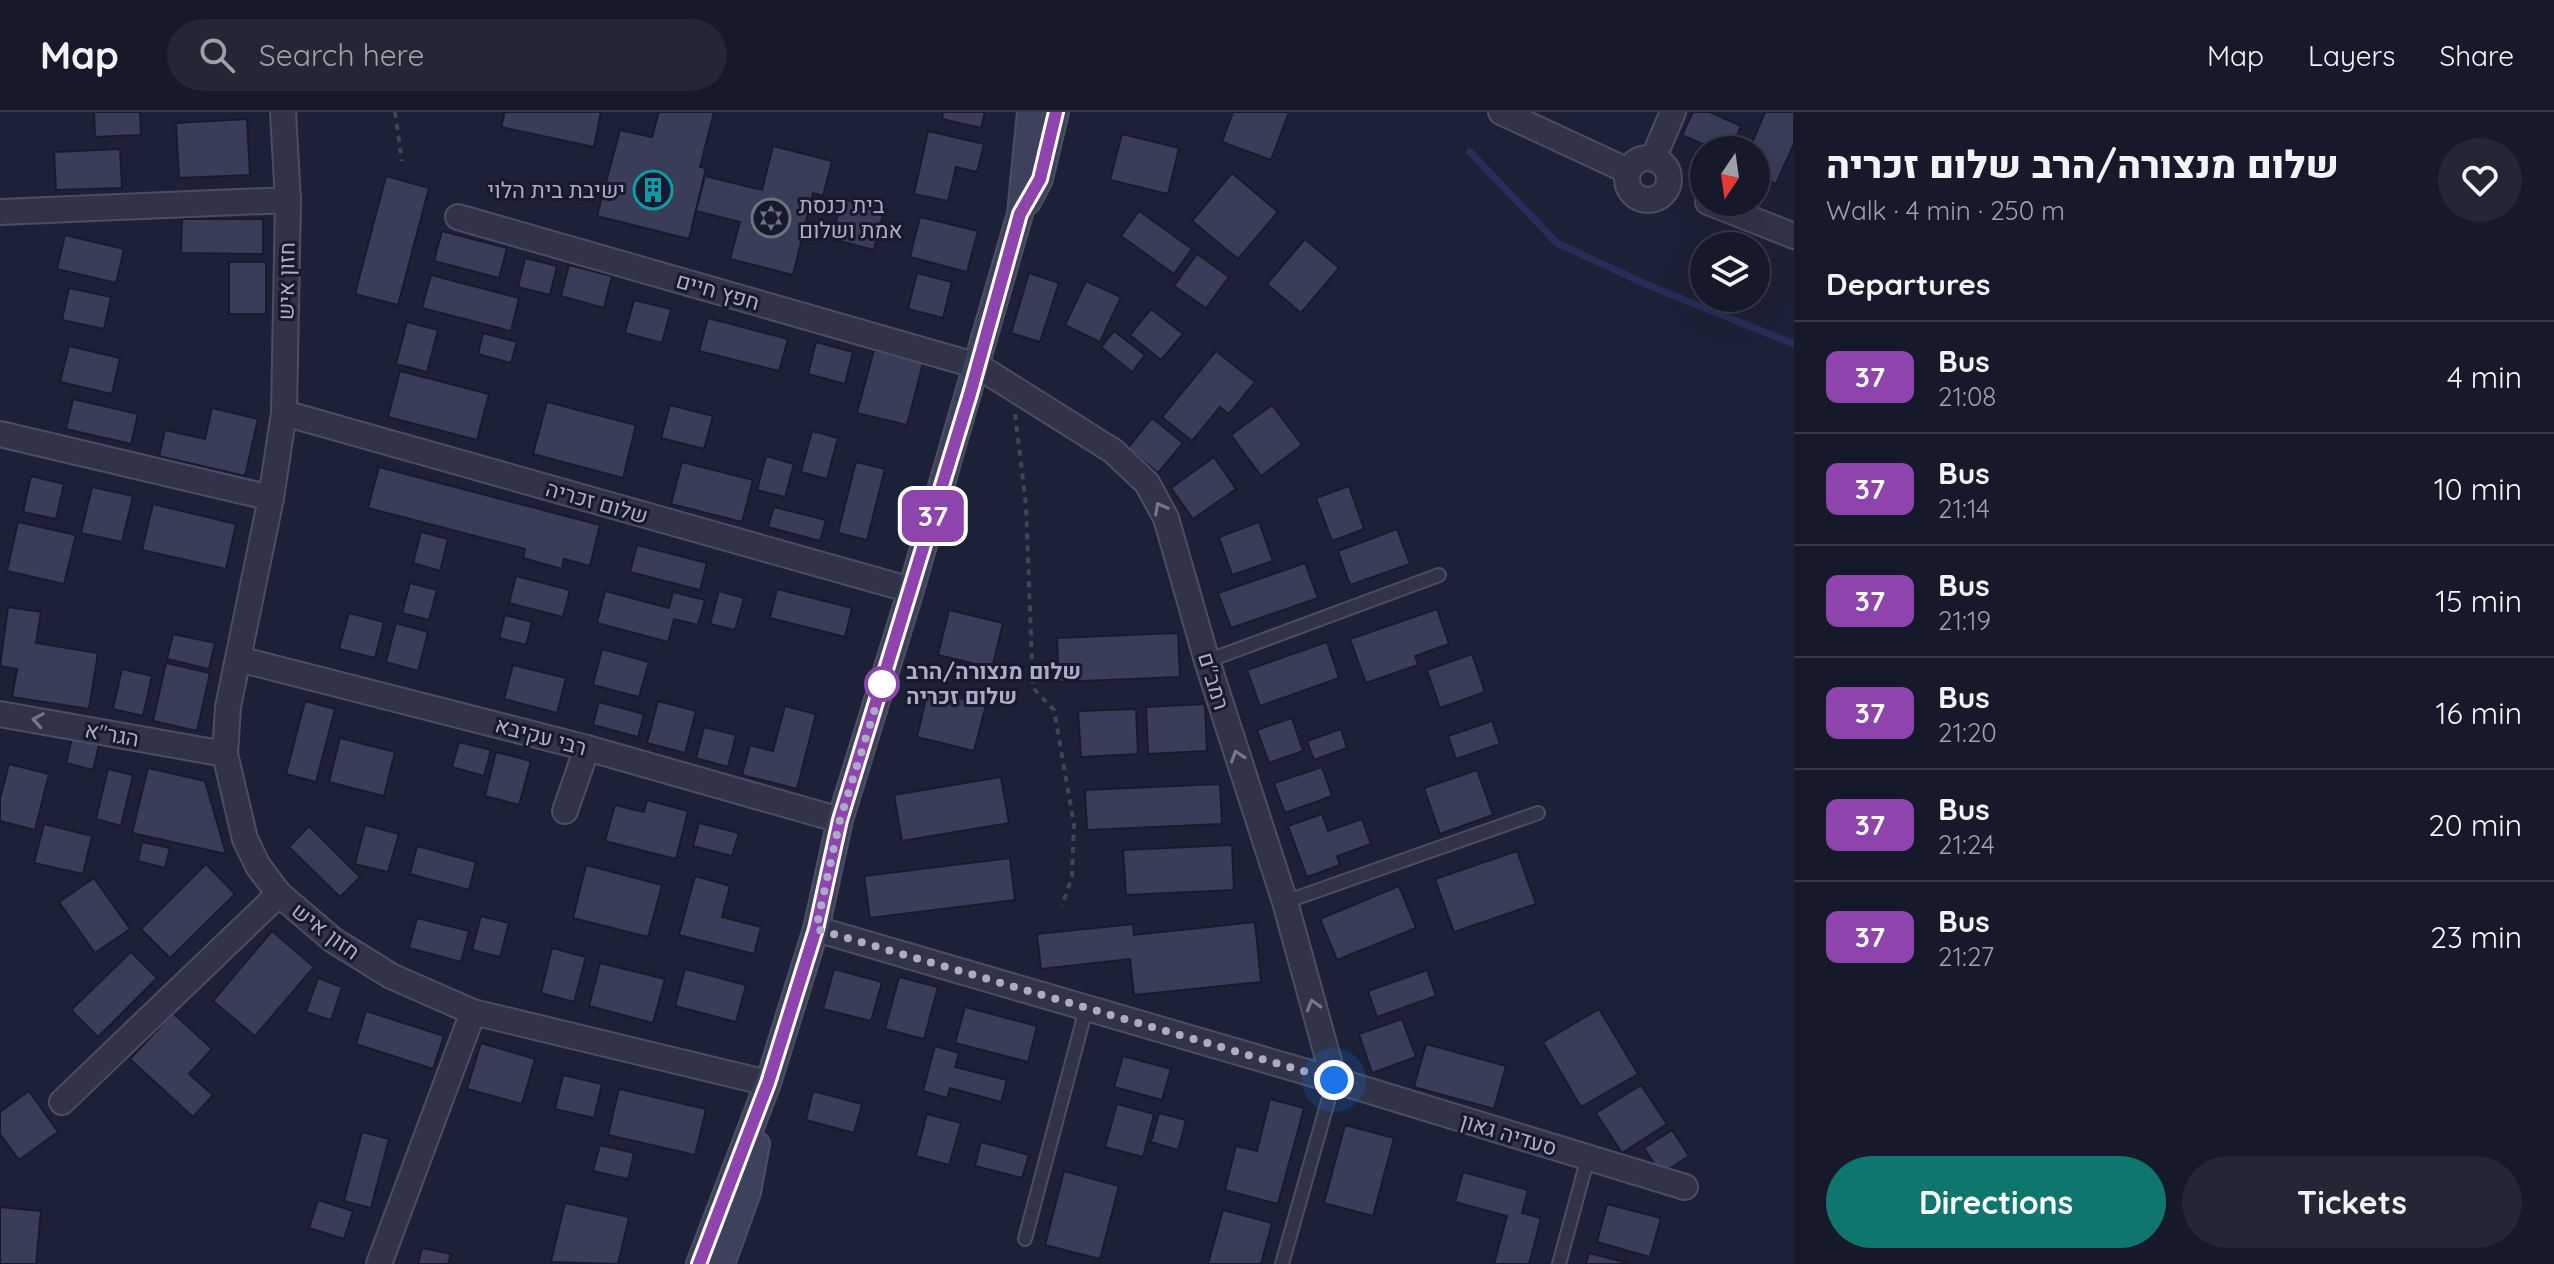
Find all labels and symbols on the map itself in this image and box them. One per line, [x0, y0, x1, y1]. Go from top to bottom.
north arrow [1690, 136, 1770, 216]
building icon: ישיבת בית הלוי [632, 169, 674, 211]
place label: ישיבת בית הלוי [488, 176, 625, 204]
place label: בית כנסת אמת ושלום [799, 191, 903, 244]
synagogue icon: בית כנסת אמת ושלום [750, 197, 792, 239]
street label: חזון איש [271, 242, 301, 320]
street label: חפץ חיים [673, 266, 763, 316]
street label: שלום זכריה [543, 474, 651, 530]
line badge: 37 [897, 490, 969, 542]
one-way arrow [1155, 502, 1170, 516]
street label: רמב"ם [1192, 649, 1236, 713]
place label: שלום מנצורה/הרב שלום זכריה [906, 657, 1081, 710]
marker: שלום מנצורה/הרב שלום זכריה [865, 667, 899, 701]
street label: רבי עקיבא [492, 710, 590, 762]
one-way arrow [31, 713, 44, 730]
street label: הגר"א [83, 715, 141, 753]
one-way arrow [1231, 750, 1247, 764]
street label: חזון איש [286, 896, 366, 966]
one-way arrow [1306, 998, 1323, 1012]
your location [1314, 1060, 1354, 1100]
street label: סעדיה גאון [1457, 1106, 1561, 1162]

